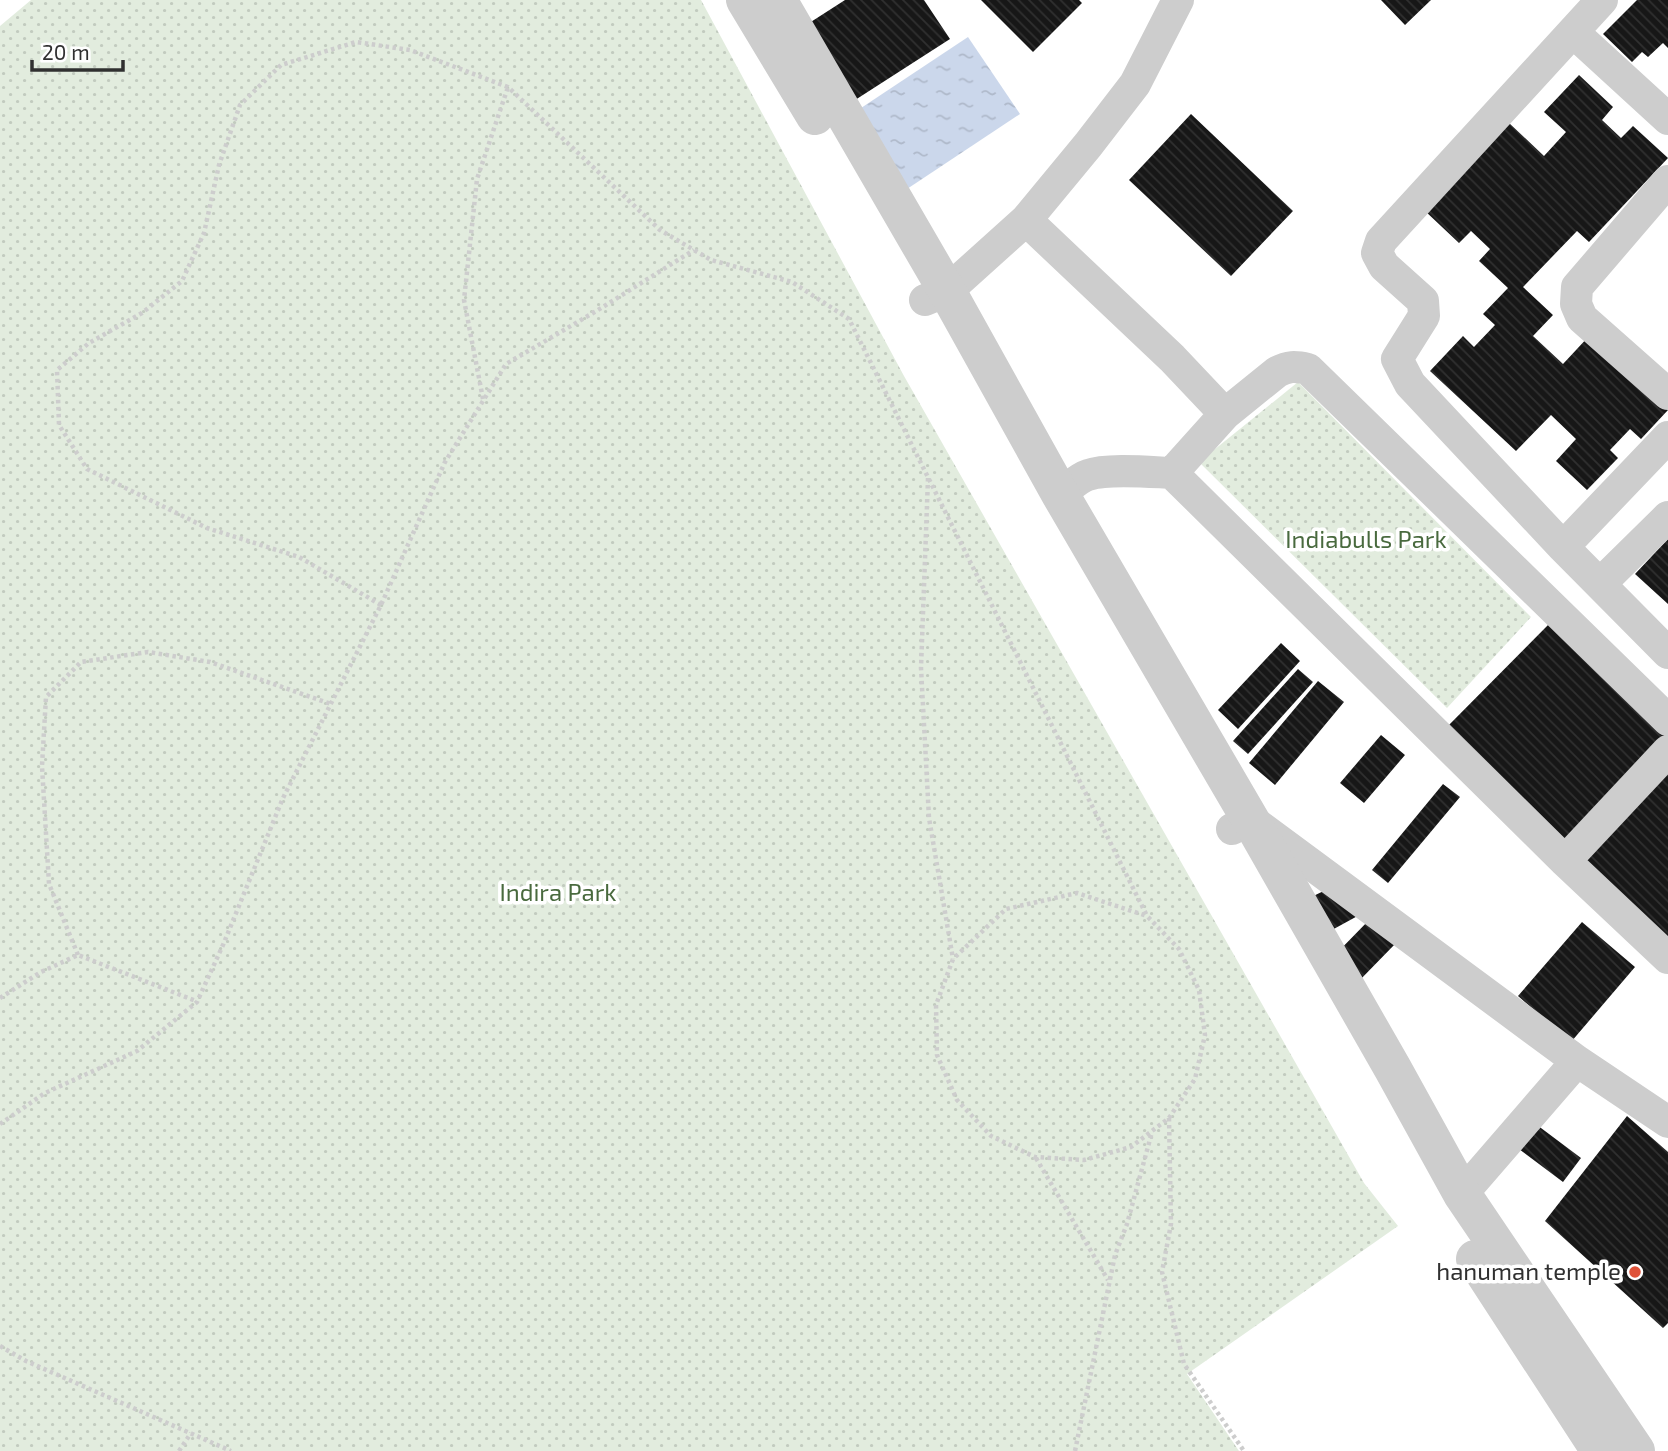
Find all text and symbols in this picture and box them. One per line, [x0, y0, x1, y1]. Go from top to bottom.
scale bar [32, 28, 122, 72]
text: 20 m [42, 39, 90, 64]
park label: Indiabulls Park [1285, 524, 1447, 553]
park label: Indira Park [499, 877, 617, 906]
place label: hanuman temple [1436, 1256, 1621, 1285]
marker: hanuman temple [1627, 1264, 1643, 1280]

